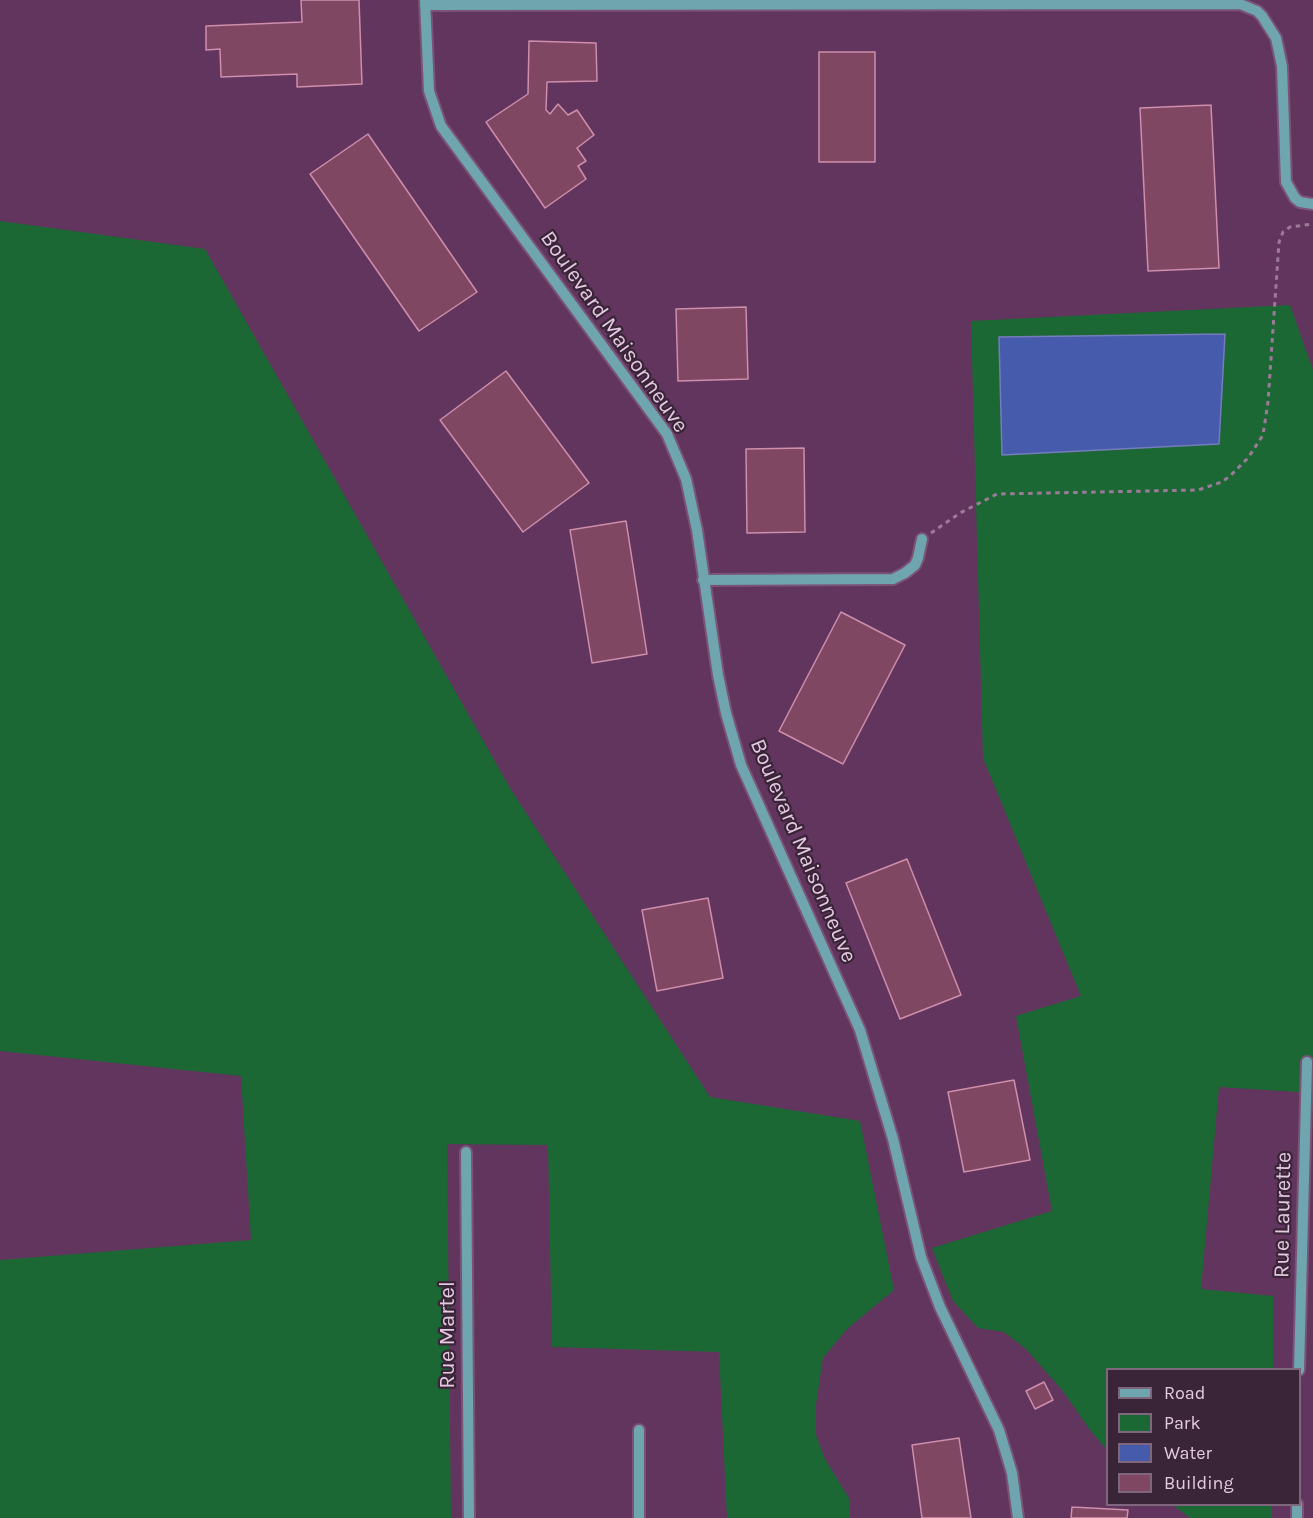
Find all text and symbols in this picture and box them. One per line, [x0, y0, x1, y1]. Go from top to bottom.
street label: Boulevard Maisonneuve [534, 226, 694, 438]
street label: Boulevard Maisonneuve [744, 735, 862, 967]
street label: Rue Laurette [1269, 1152, 1297, 1278]
street label: Rue Martel [435, 1281, 461, 1389]
legend [1106, 1368, 1301, 1506]
text: Road [1164, 1382, 1205, 1404]
text: Park [1164, 1412, 1201, 1434]
text: Water [1164, 1442, 1212, 1464]
text: Building [1164, 1472, 1234, 1494]

